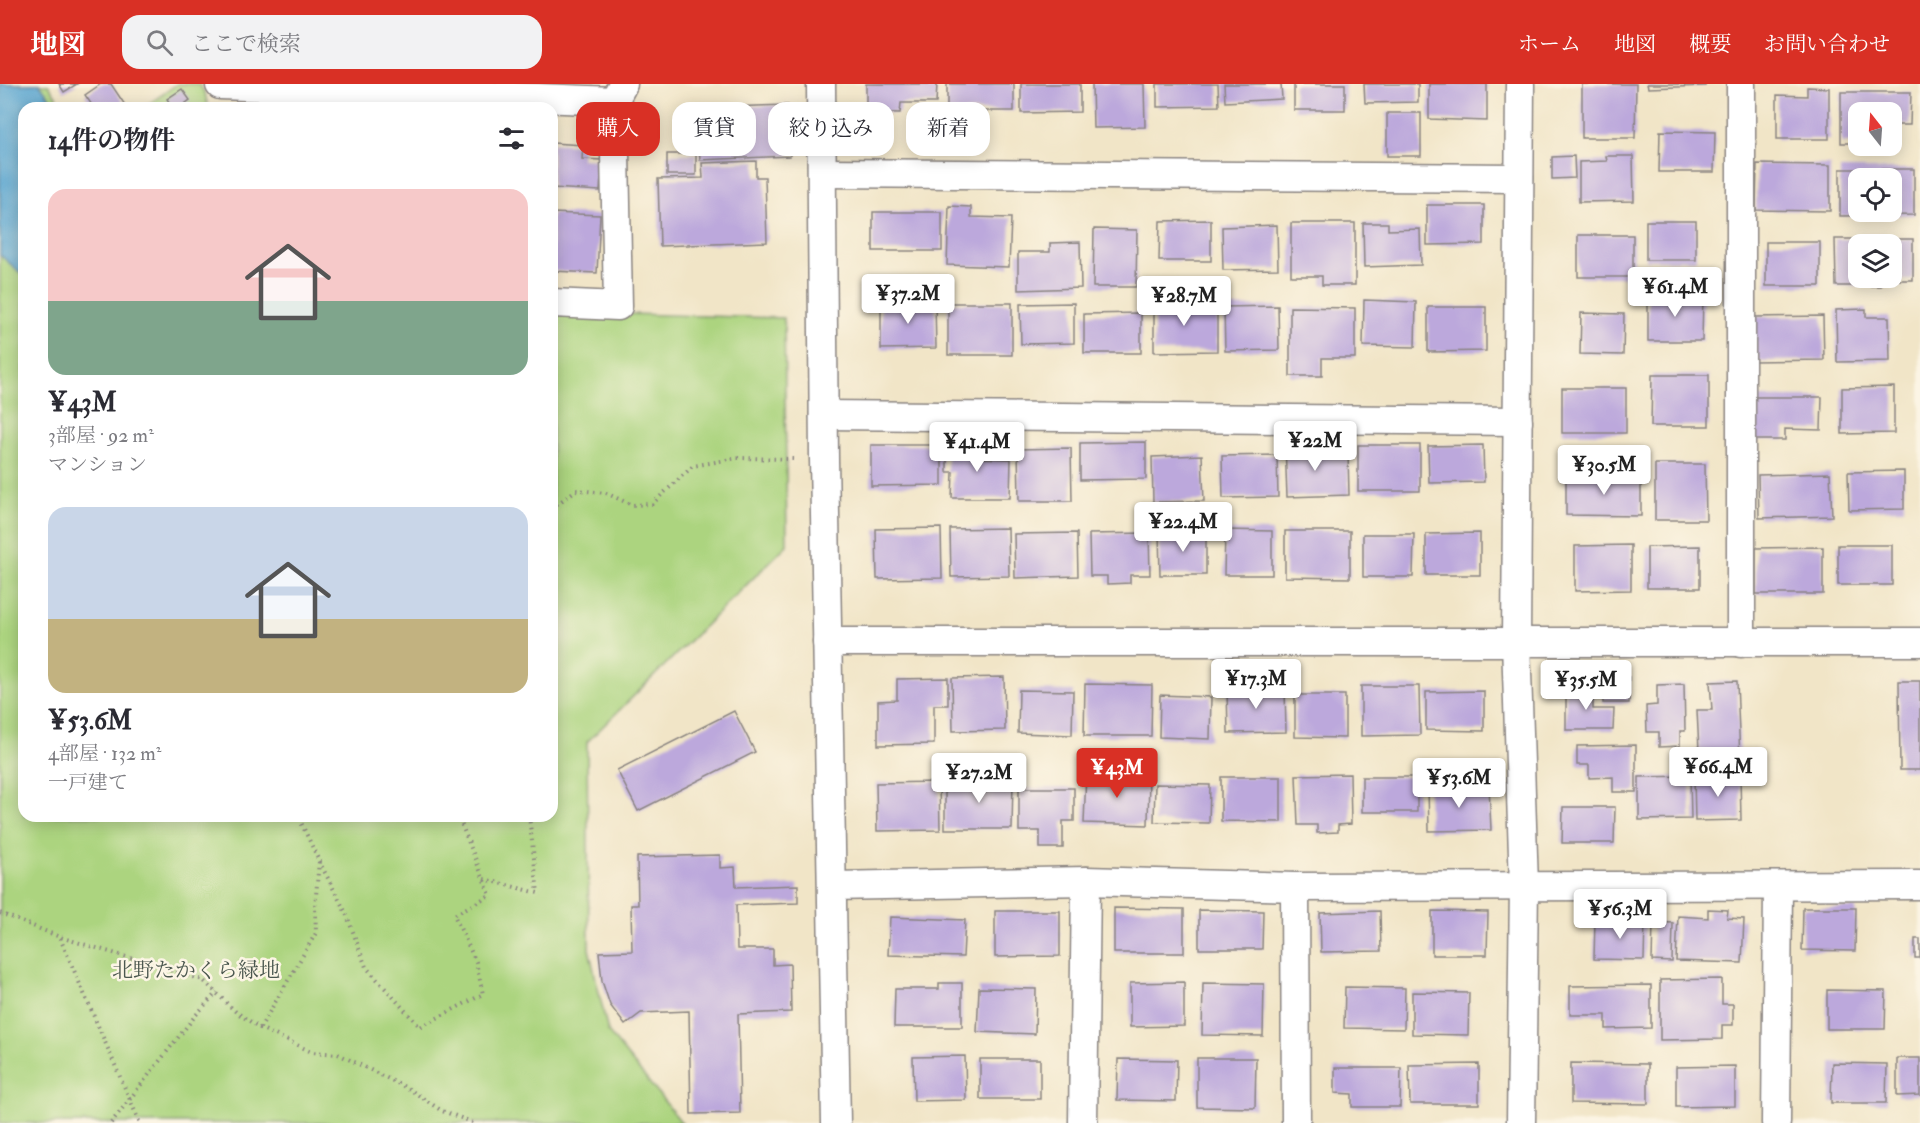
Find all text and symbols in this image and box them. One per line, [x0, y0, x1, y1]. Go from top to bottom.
search box [122, 15, 542, 69]
icon: search [143, 26, 176, 59]
text: 地図 [30, 28, 86, 63]
text: ここで検索 [191, 30, 301, 58]
text: ホーム [1518, 31, 1581, 58]
text: 地図 [1614, 31, 1656, 58]
text: 概要 [1689, 31, 1731, 58]
text: お問い合わせ [1764, 31, 1890, 58]
chip: 購入 [576, 102, 660, 156]
chip: 賃貸 [672, 102, 756, 156]
chip: 絞り込み [768, 102, 894, 156]
chip: 新着 [906, 102, 990, 156]
north arrow [1848, 102, 1902, 156]
map controls [1848, 102, 1902, 288]
icon: filters [495, 122, 528, 155]
text: 14件の物件 [48, 125, 175, 157]
button: locate [1848, 168, 1902, 222]
icon: home [234, 228, 342, 336]
button: layers [1848, 234, 1902, 288]
pin: ¥61.4M [1626, 267, 1724, 318]
pin: ¥37.2M [859, 274, 957, 325]
text: ¥61.4M [1642, 274, 1708, 299]
pin: ¥28.7M [1135, 276, 1233, 327]
text: ¥37.2M [876, 281, 940, 306]
text: ¥28.7M [1151, 283, 1217, 308]
text: ¥43M [48, 387, 117, 419]
pin: ¥22M [1279, 421, 1351, 472]
pin: ¥41.4M [928, 422, 1026, 473]
text: 3部屋 · 92 m² [48, 423, 154, 448]
text: ¥22M [1288, 428, 1342, 453]
text: ¥41.4M [943, 429, 1011, 454]
pin: ¥30.5M [1555, 445, 1653, 496]
text: マンション [48, 452, 147, 477]
text: ¥30.5M [1572, 452, 1636, 477]
pin: ¥22.4M [1134, 502, 1232, 553]
text: ¥22.4M [1148, 509, 1218, 534]
icon: home [234, 546, 342, 654]
pin: ¥17.3M [1207, 659, 1305, 710]
pin: ¥35.5M [1537, 660, 1635, 711]
text: ¥17.3M [1225, 666, 1287, 691]
text: ¥35.5M [1555, 667, 1617, 692]
text: ¥53.6M [48, 705, 132, 737]
text: 4部屋 · 132 m² [48, 741, 161, 766]
pin: ¥66.4M [1669, 747, 1767, 798]
pin: ¥43M [1081, 748, 1153, 799]
pin: ¥27.2M [930, 753, 1028, 804]
text: ¥66.4M [1683, 754, 1753, 779]
text: ¥43M [1091, 755, 1143, 780]
pin: ¥53.6M [1410, 758, 1508, 809]
text: ¥27.2M [945, 760, 1013, 785]
text: ¥53.6M [1427, 765, 1491, 790]
text: 一戸建て [48, 770, 128, 795]
pin: ¥56.3M [1571, 889, 1669, 940]
text: ¥56.3M [1588, 896, 1652, 921]
park label: 北野たかくら緑地 [112, 957, 280, 984]

